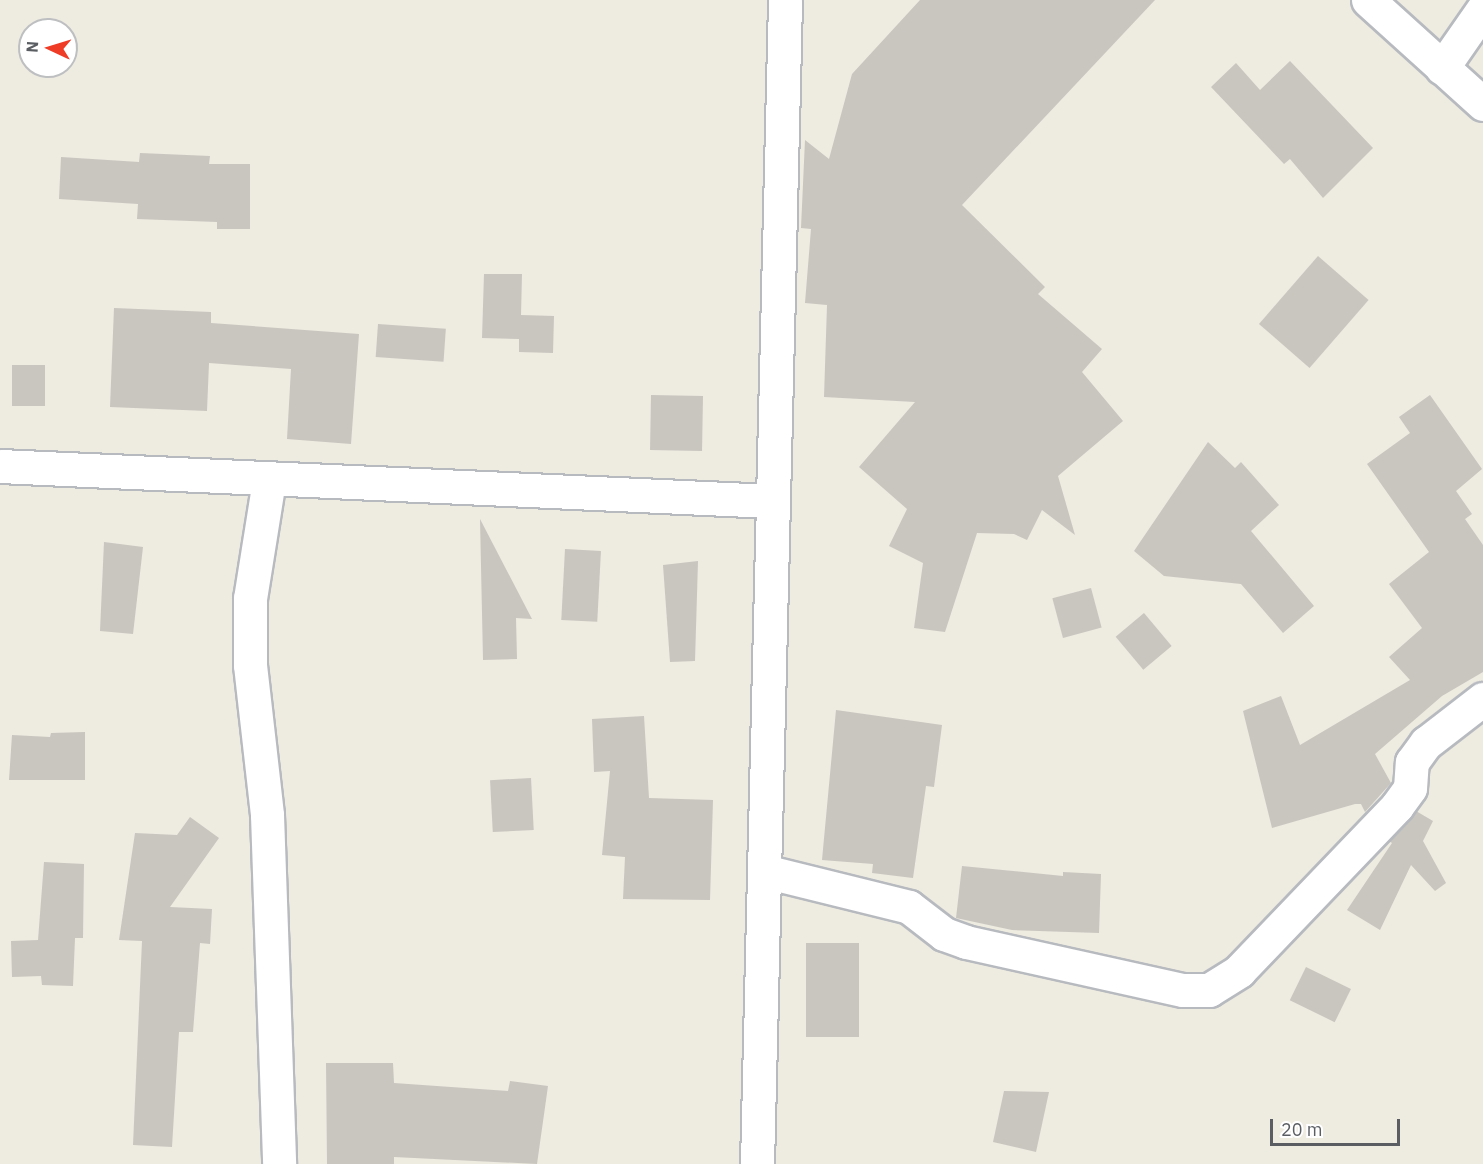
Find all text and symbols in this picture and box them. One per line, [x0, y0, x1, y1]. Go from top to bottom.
north arrow [18, 18, 78, 78]
text: N [22, 40, 42, 53]
scale bar [1273, 1107, 1404, 1145]
text: 20 m [1281, 1118, 1323, 1141]

